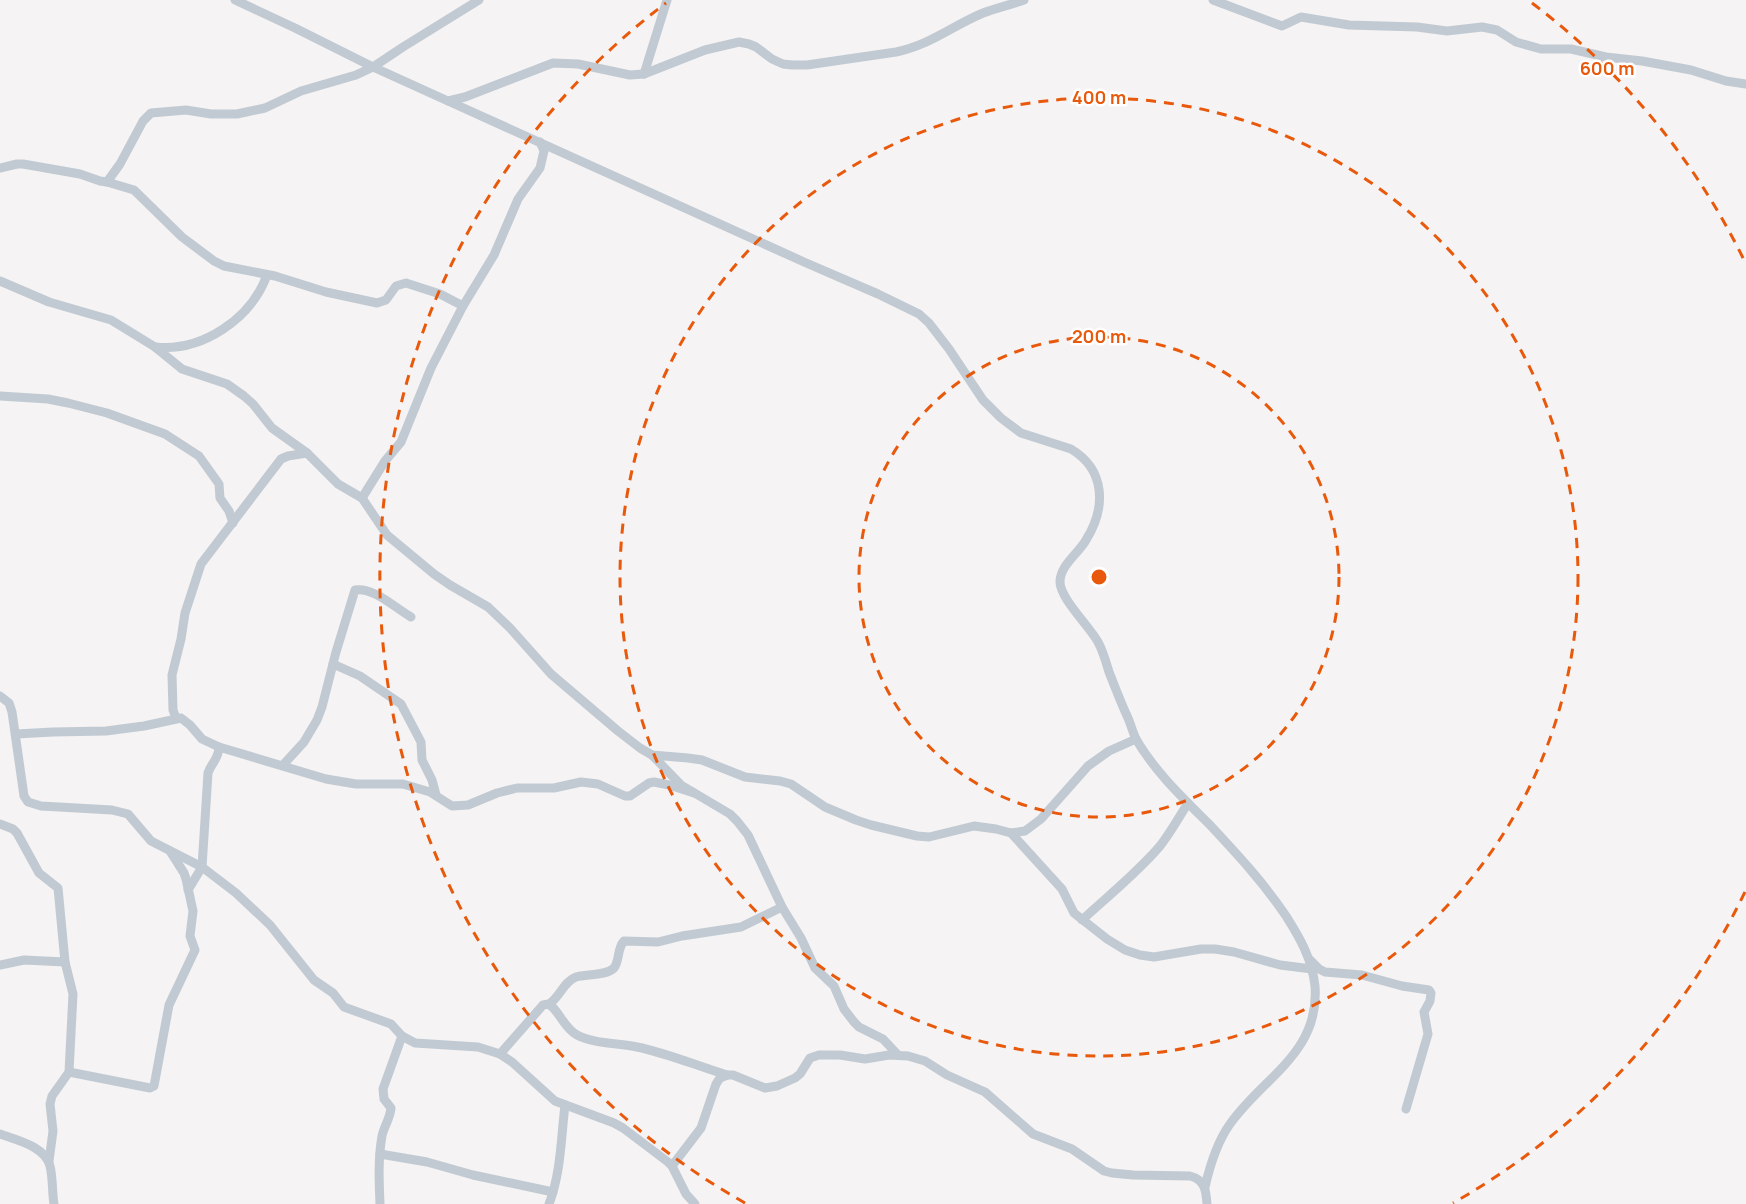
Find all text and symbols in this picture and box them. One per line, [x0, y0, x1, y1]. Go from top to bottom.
text: 600 m [1580, 56, 1634, 80]
text: 400 m [1072, 85, 1126, 109]
text: 200 m [1072, 324, 1126, 348]
centre of rings [1089, 567, 1109, 587]

